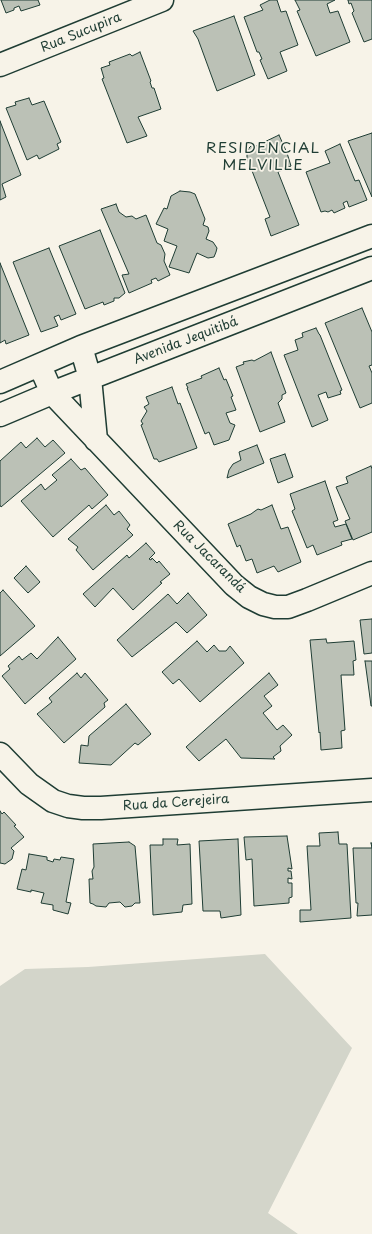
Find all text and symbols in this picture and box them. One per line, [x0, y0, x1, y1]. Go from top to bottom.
street label: Rua Sucupira [38, 10, 124, 56]
district label: RESIDENCIAL MELVILLE [207, 140, 319, 175]
street label: Avenida Jequitibá [132, 314, 240, 368]
street label: Rua Jacarandá [170, 518, 248, 596]
street label: Rua da Cerejeira [122, 792, 230, 814]

